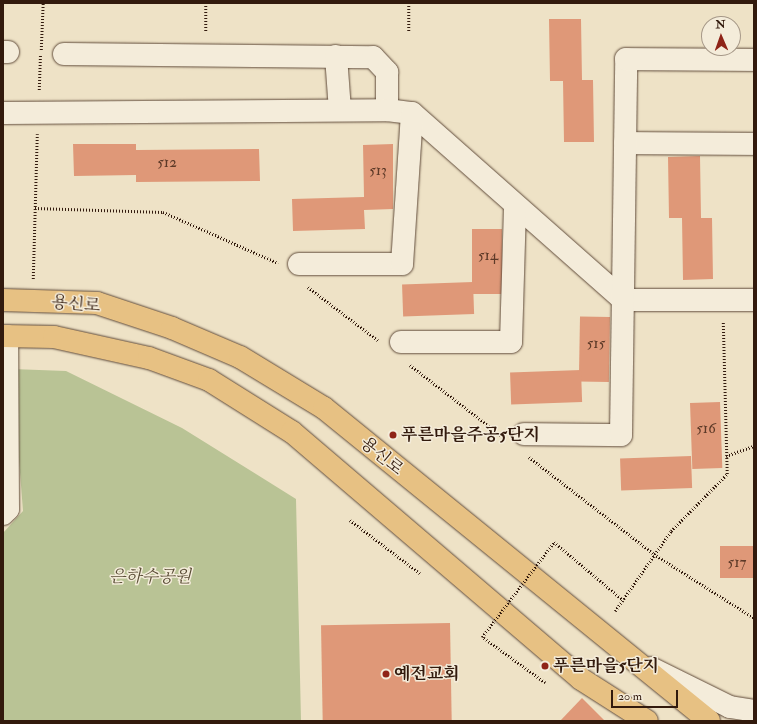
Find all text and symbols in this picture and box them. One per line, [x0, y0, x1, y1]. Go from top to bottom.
north arrow [701, 16, 741, 56]
text: N [715, 18, 726, 31]
house number: 512 [157, 154, 177, 172]
house number: 513 [369, 162, 387, 180]
house number: 514 [478, 247, 498, 265]
street label: 용신로 [51, 292, 101, 316]
house number: 515 [587, 335, 605, 353]
house number: 516 [696, 420, 716, 438]
place label: 푸른마을주공5단지 [401, 425, 540, 445]
marker: 푸른마을주공5단지 [388, 430, 398, 440]
street label: 용신로 [356, 433, 408, 479]
house number: 517 [728, 554, 746, 572]
park label: 은하수공원 [109, 567, 191, 587]
place label: 푸른마을5단지 [553, 656, 659, 676]
marker: 푸른마을5단지 [540, 661, 550, 671]
place label: 예전교회 [394, 664, 460, 684]
marker: 예전교회 [381, 669, 391, 679]
scale bar [613, 682, 680, 708]
text: 20 m [618, 689, 642, 704]

